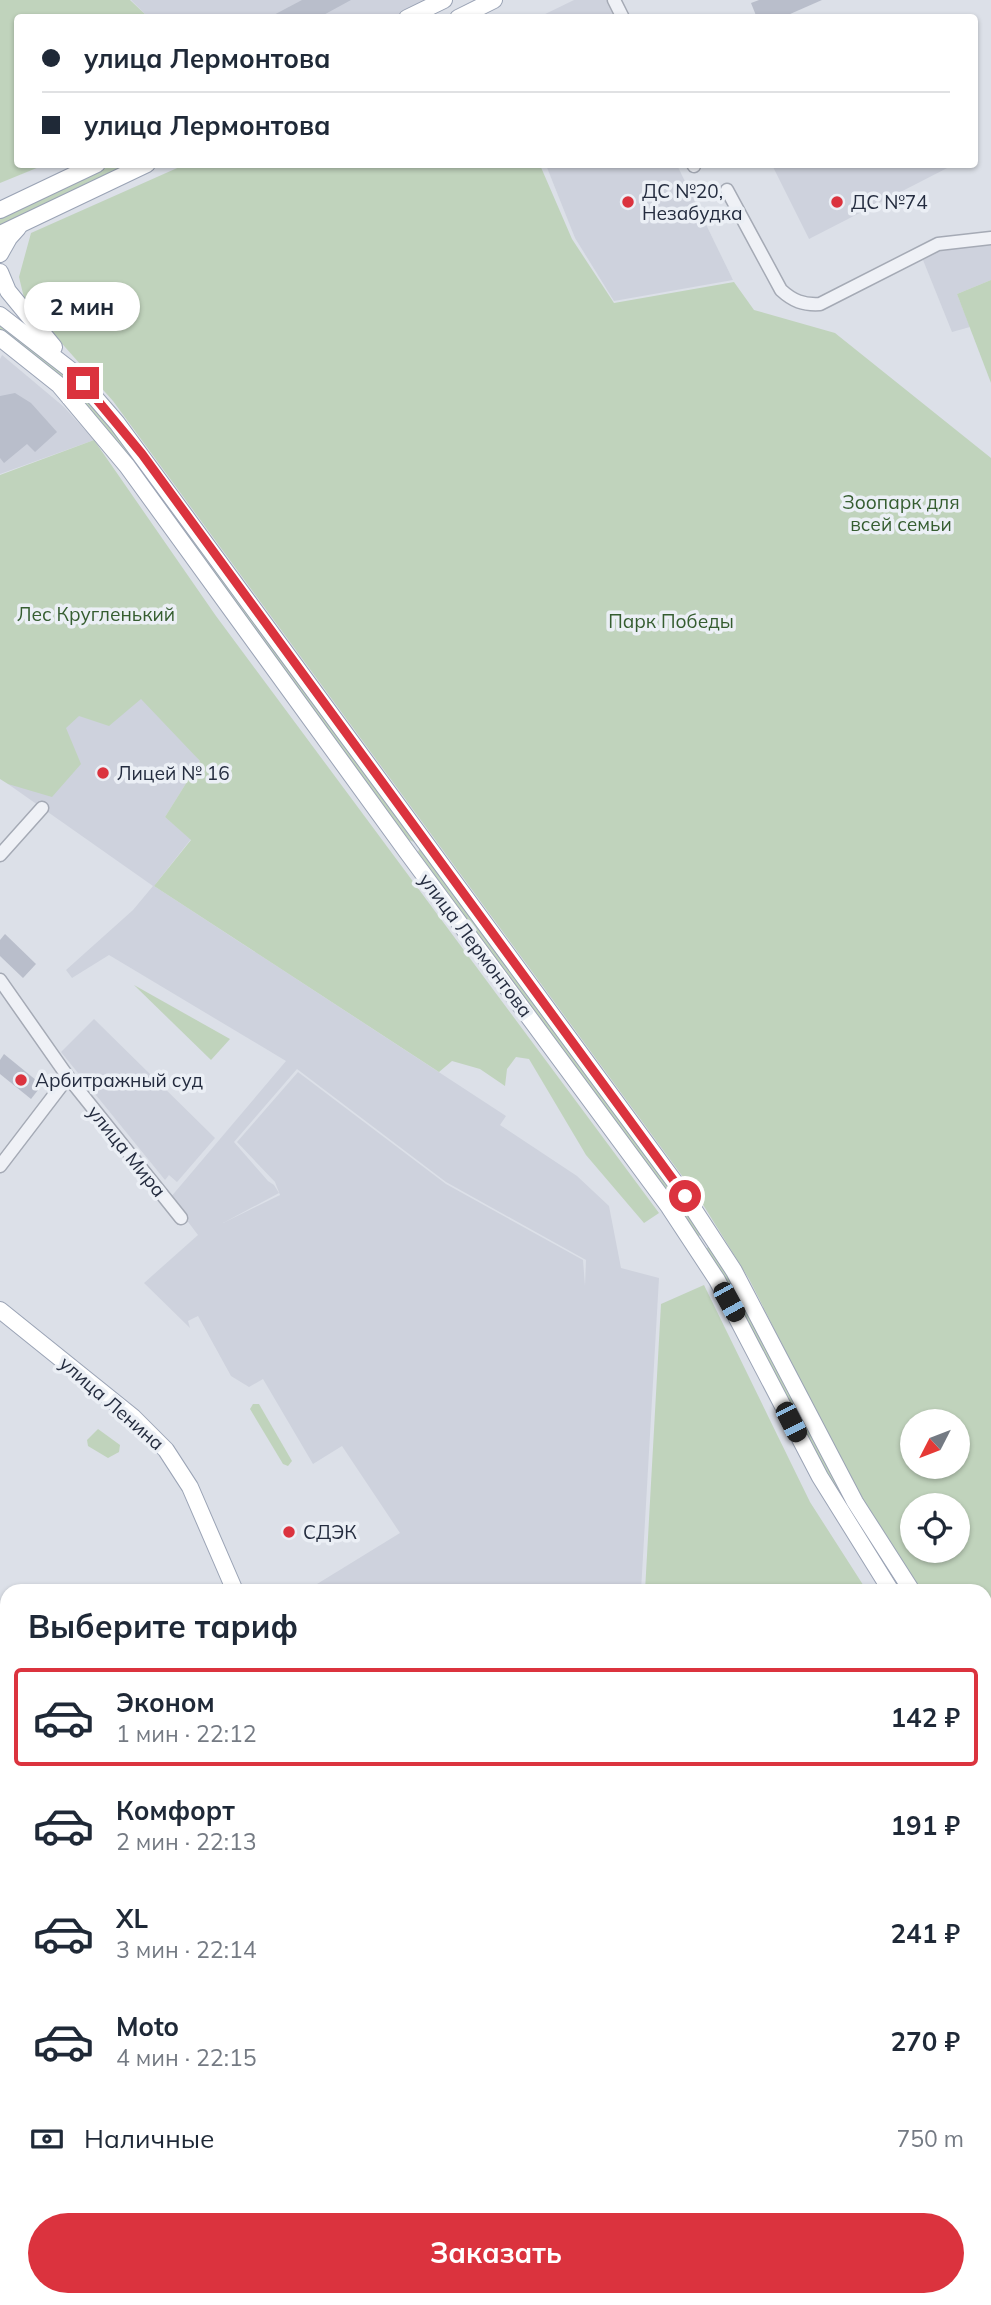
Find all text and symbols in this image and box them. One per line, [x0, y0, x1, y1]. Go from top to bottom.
text: улица Лермонтова [84, 42, 331, 75]
text: улица Лермонтова [84, 109, 331, 142]
place label: ДС №20, Незабудка [642, 179, 743, 225]
place label: ДС №74 [851, 190, 928, 214]
marker: ДС №20, Незабудка [620, 194, 636, 210]
marker: ДС №74 [829, 194, 845, 210]
callout: 2 мин [25, 282, 141, 330]
text: 2 мин [50, 292, 114, 321]
route end [67, 367, 99, 399]
park label: Зоопарк для всей семьи [842, 490, 960, 536]
park label: Лес Кругленький [17, 602, 175, 626]
park label: Парк Победы [608, 609, 734, 633]
place label: Лицей № 16 [117, 761, 230, 785]
marker: Лицей № 16 [95, 765, 111, 781]
street label: улица Лермонтова [414, 868, 538, 1022]
place label: Арбитражный суд [35, 1068, 203, 1092]
marker: Арбитражный суд [13, 1072, 29, 1088]
street label: улица Мира [83, 1100, 171, 1202]
route start [669, 1180, 701, 1212]
car [710, 1279, 749, 1325]
street label: улица Ленина [55, 1351, 169, 1455]
car [773, 1399, 810, 1445]
north arrow [900, 1409, 970, 1479]
map controls [900, 1409, 970, 1563]
button: locate [900, 1493, 970, 1563]
place label: СДЭК [303, 1520, 357, 1544]
marker: СДЭК [281, 1524, 297, 1540]
text: Выберите тариф [28, 1606, 298, 1646]
icon: car [32, 1686, 95, 1749]
text: Эконом [116, 1686, 215, 1719]
text: 142 ₽ [890, 1701, 960, 1734]
text: 1 мин · 22:12 [116, 1719, 256, 1748]
icon: car [32, 1794, 95, 1857]
text: Комфорт [116, 1794, 235, 1827]
text: 191 ₽ [890, 1809, 960, 1842]
text: 2 мин · 22:13 [116, 1827, 256, 1856]
icon: car [32, 1902, 95, 1965]
text: XL [116, 1902, 148, 1935]
text: 241 ₽ [890, 1917, 960, 1950]
text: 3 мин · 22:14 [116, 1935, 256, 1964]
icon: car [32, 2010, 95, 2073]
text: Moto [116, 2010, 179, 2043]
text: 270 ₽ [890, 2025, 960, 2058]
text: 4 мин · 22:15 [116, 2043, 256, 2072]
icon: cash [28, 2120, 66, 2158]
text: Наличные [84, 2122, 214, 2155]
text: 750 m [896, 2124, 964, 2153]
button: Заказать [28, 2213, 964, 2293]

